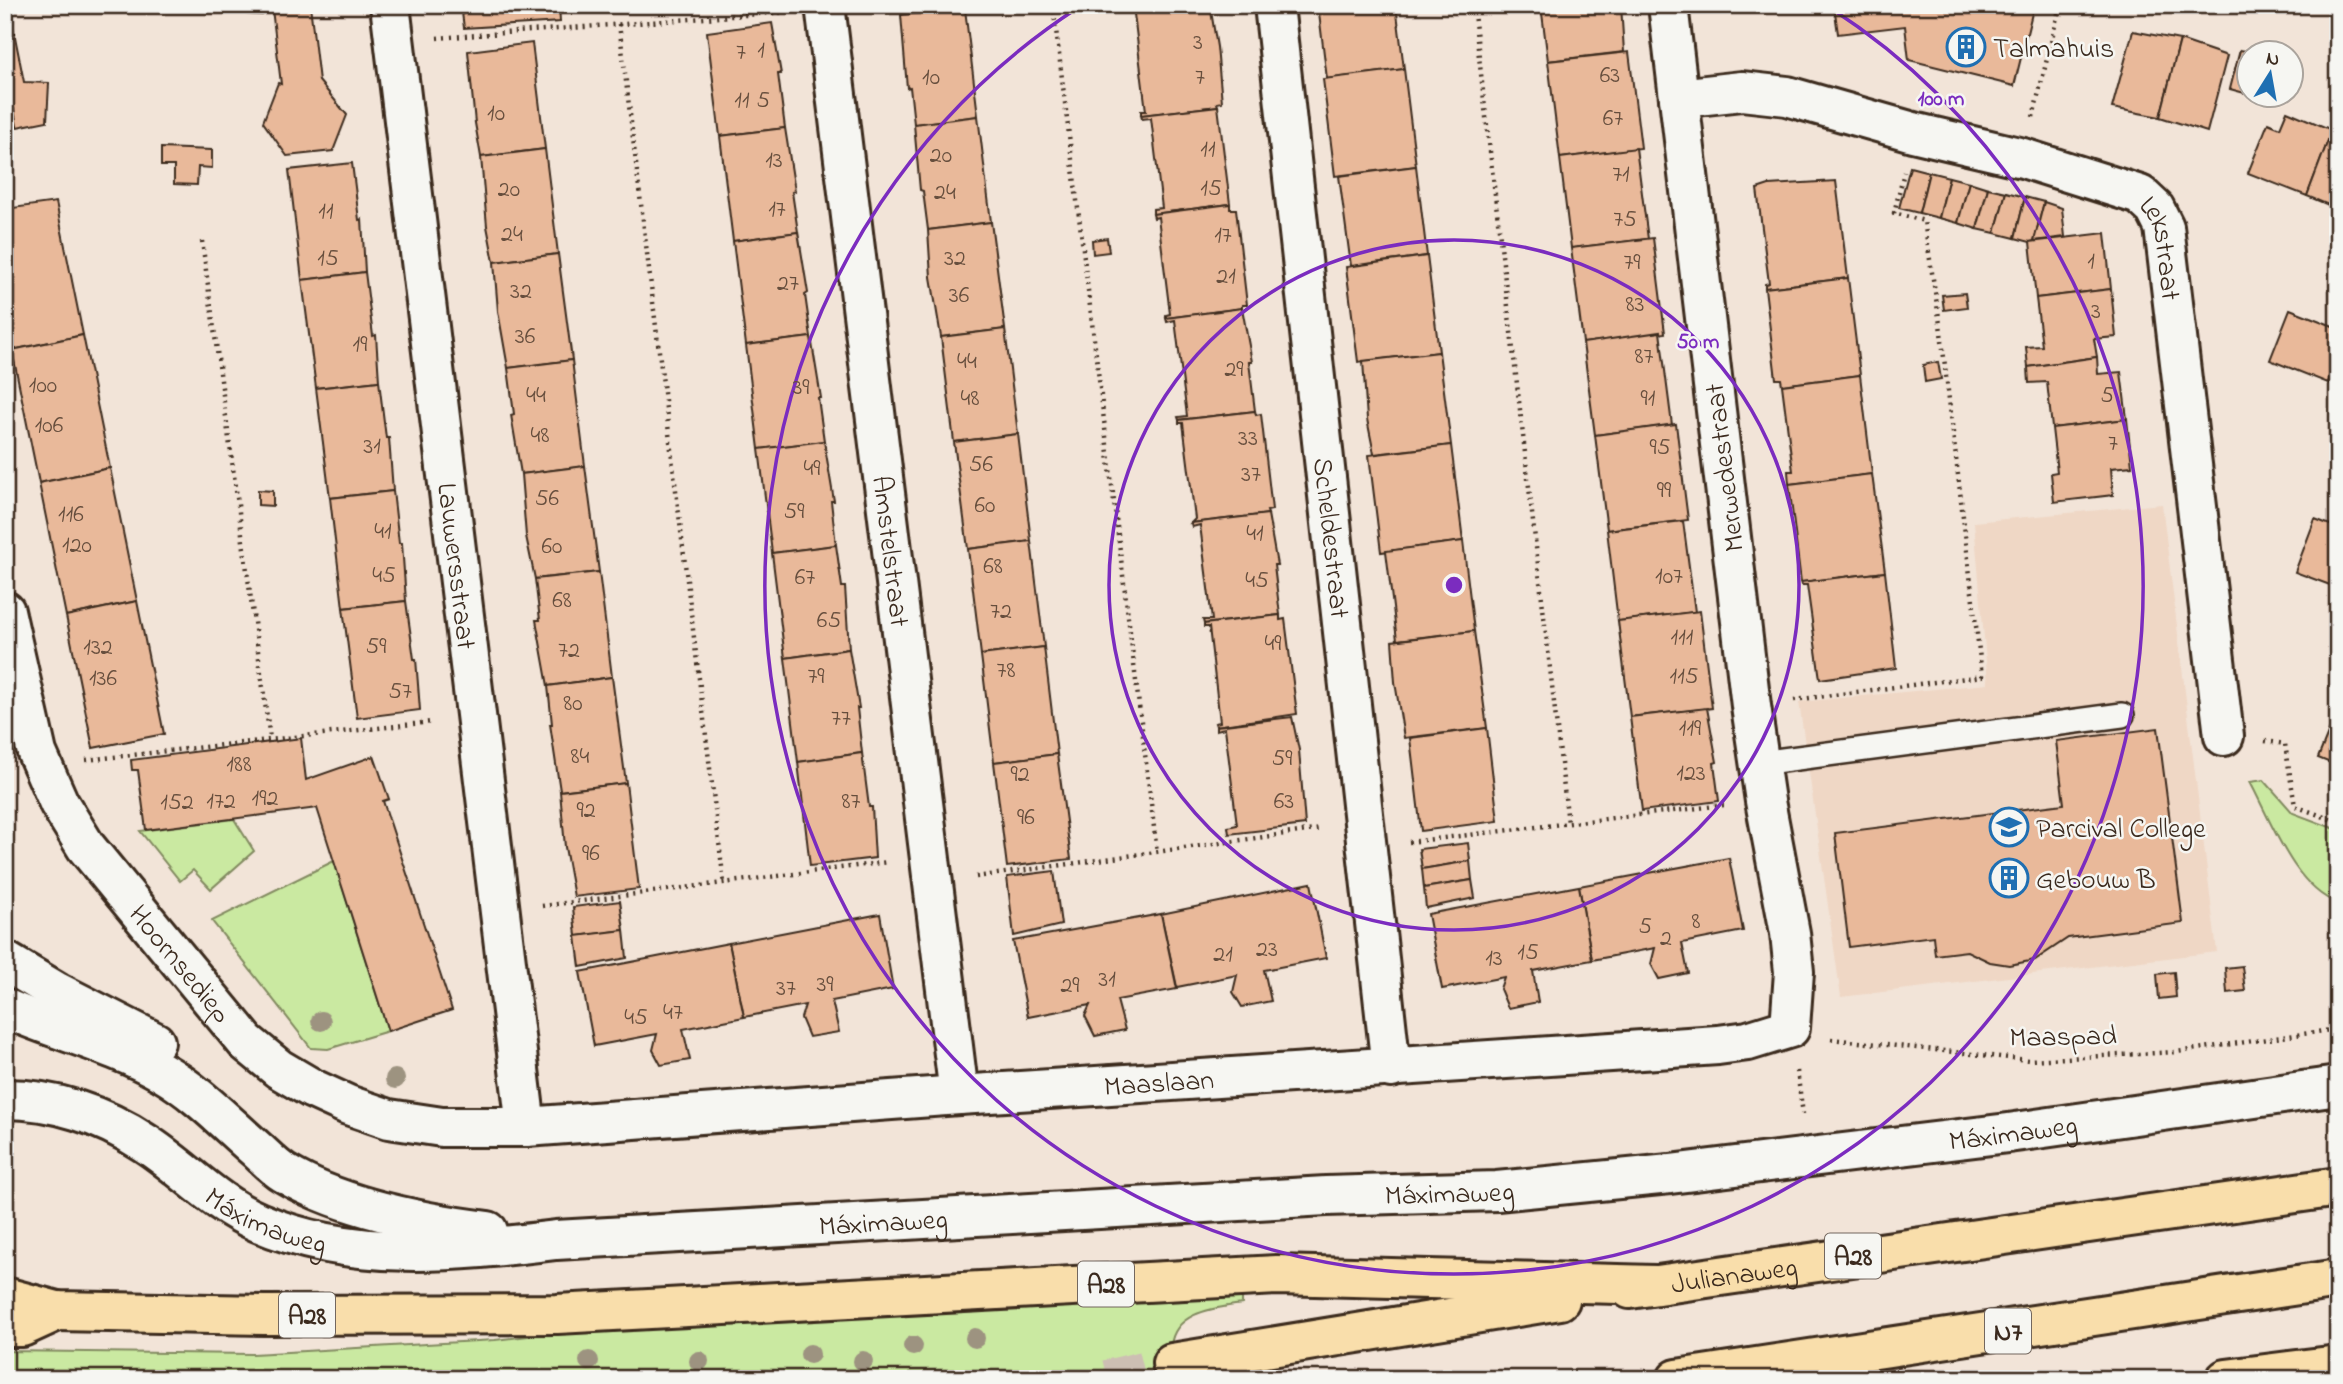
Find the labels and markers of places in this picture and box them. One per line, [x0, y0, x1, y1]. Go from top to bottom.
building icon: Talmahuis [1945, 26, 1987, 68]
place label: Talmahuis [1993, 30, 2114, 71]
centre of rings [1442, 573, 1466, 597]
school or university icon: Parcival College [1988, 806, 2030, 848]
place label: Parcival College [2036, 810, 2206, 851]
building icon: Gebouw B [1988, 857, 2030, 899]
place label: Gebouw B [2036, 861, 2156, 902]

